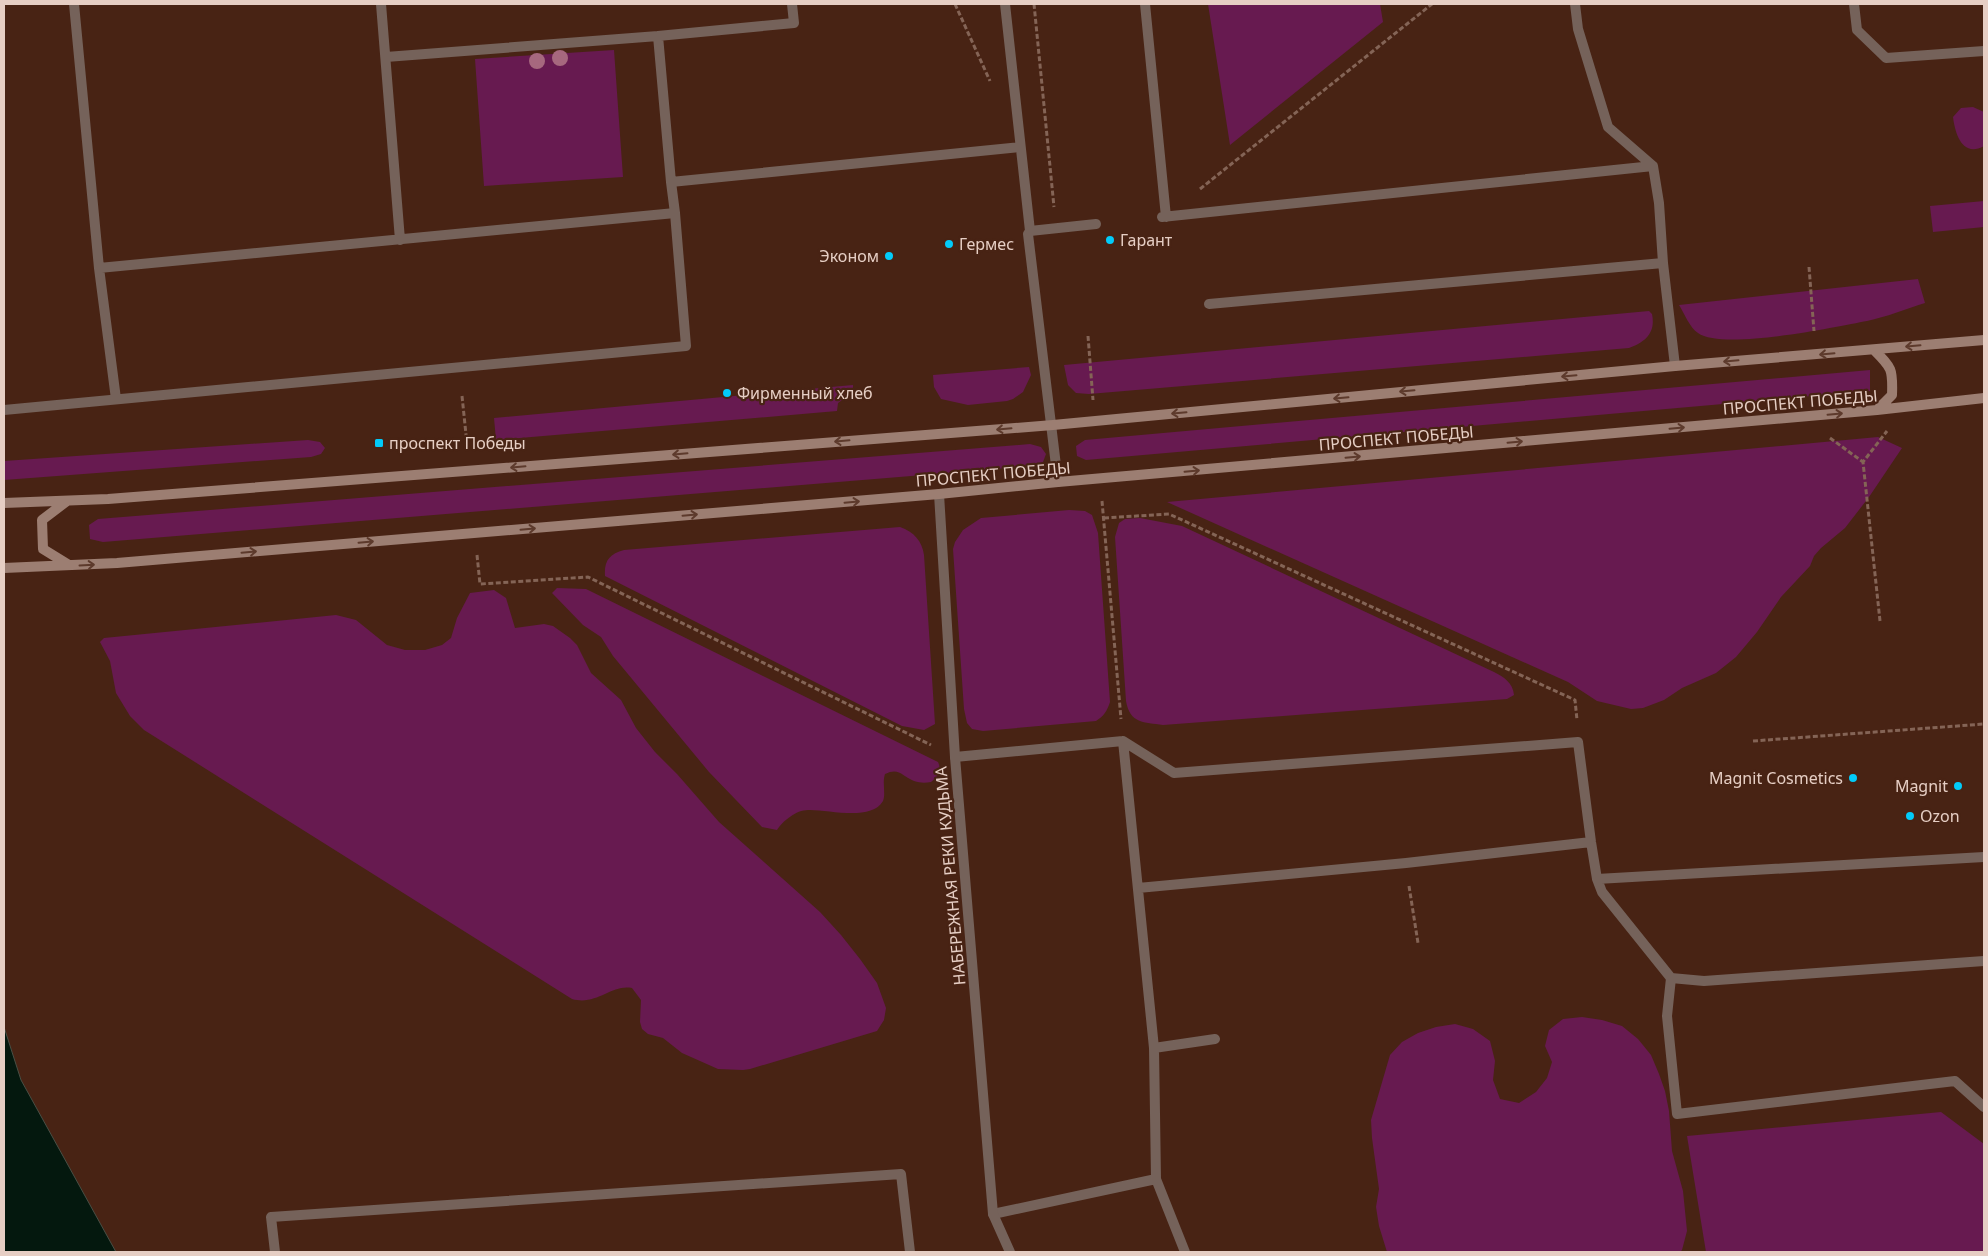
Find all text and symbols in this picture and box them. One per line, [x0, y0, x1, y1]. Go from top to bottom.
place label: Гарант [1120, 229, 1173, 251]
place label: Гермес [959, 233, 1014, 255]
marker: Гарант [1104, 234, 1116, 246]
marker: Гермес [943, 238, 955, 250]
place label: Эконом [819, 245, 879, 267]
marker: Эконом [883, 250, 895, 262]
one-way arrow [1905, 342, 1921, 351]
one-way arrow [1819, 349, 1835, 358]
one-way arrow [1723, 357, 1739, 366]
one-way arrow [1561, 371, 1577, 381]
place label: Фирменный хлеб [737, 382, 873, 404]
street label: ПРОСПЕКТ ПОБЕДЫ [1722, 384, 1878, 420]
marker: Фирменный хлеб [721, 387, 733, 399]
one-way arrow [1399, 387, 1415, 396]
one-way arrow [1333, 393, 1349, 402]
one-way arrow [1172, 408, 1188, 418]
one-way arrow [1827, 409, 1843, 419]
street label: ПРОСПЕКТ ПОБЕДЫ [1318, 420, 1474, 456]
one-way arrow [1669, 423, 1685, 433]
one-way arrow [996, 424, 1012, 433]
place label: проспект Победы [389, 432, 526, 454]
marker: проспект Победы [373, 437, 385, 449]
one-way arrow [834, 437, 850, 446]
one-way arrow [1507, 438, 1523, 447]
one-way arrow [672, 450, 688, 459]
one-way arrow [1345, 452, 1361, 462]
street label: ПРОСПЕКТ ПОБЕДЫ [915, 456, 1071, 492]
one-way arrow [510, 462, 526, 472]
one-way arrow [1183, 467, 1199, 476]
one-way arrow [844, 497, 860, 506]
one-way arrow [682, 511, 698, 520]
one-way arrow [520, 524, 536, 534]
one-way arrow [358, 538, 374, 547]
one-way arrow [241, 548, 257, 557]
one-way arrow [79, 560, 95, 569]
street label: НАБЕРЕЖНАЯ РЕКИ КУДЬМА [929, 765, 971, 986]
place label: Magnit Cosmetics [1709, 767, 1843, 789]
marker: Magnit Cosmetics [1847, 772, 1859, 784]
place label: Magnit [1895, 775, 1948, 797]
marker: Magnit [1952, 780, 1964, 792]
place label: Ozon [1920, 805, 1960, 827]
marker: Ozon [1904, 810, 1916, 822]

